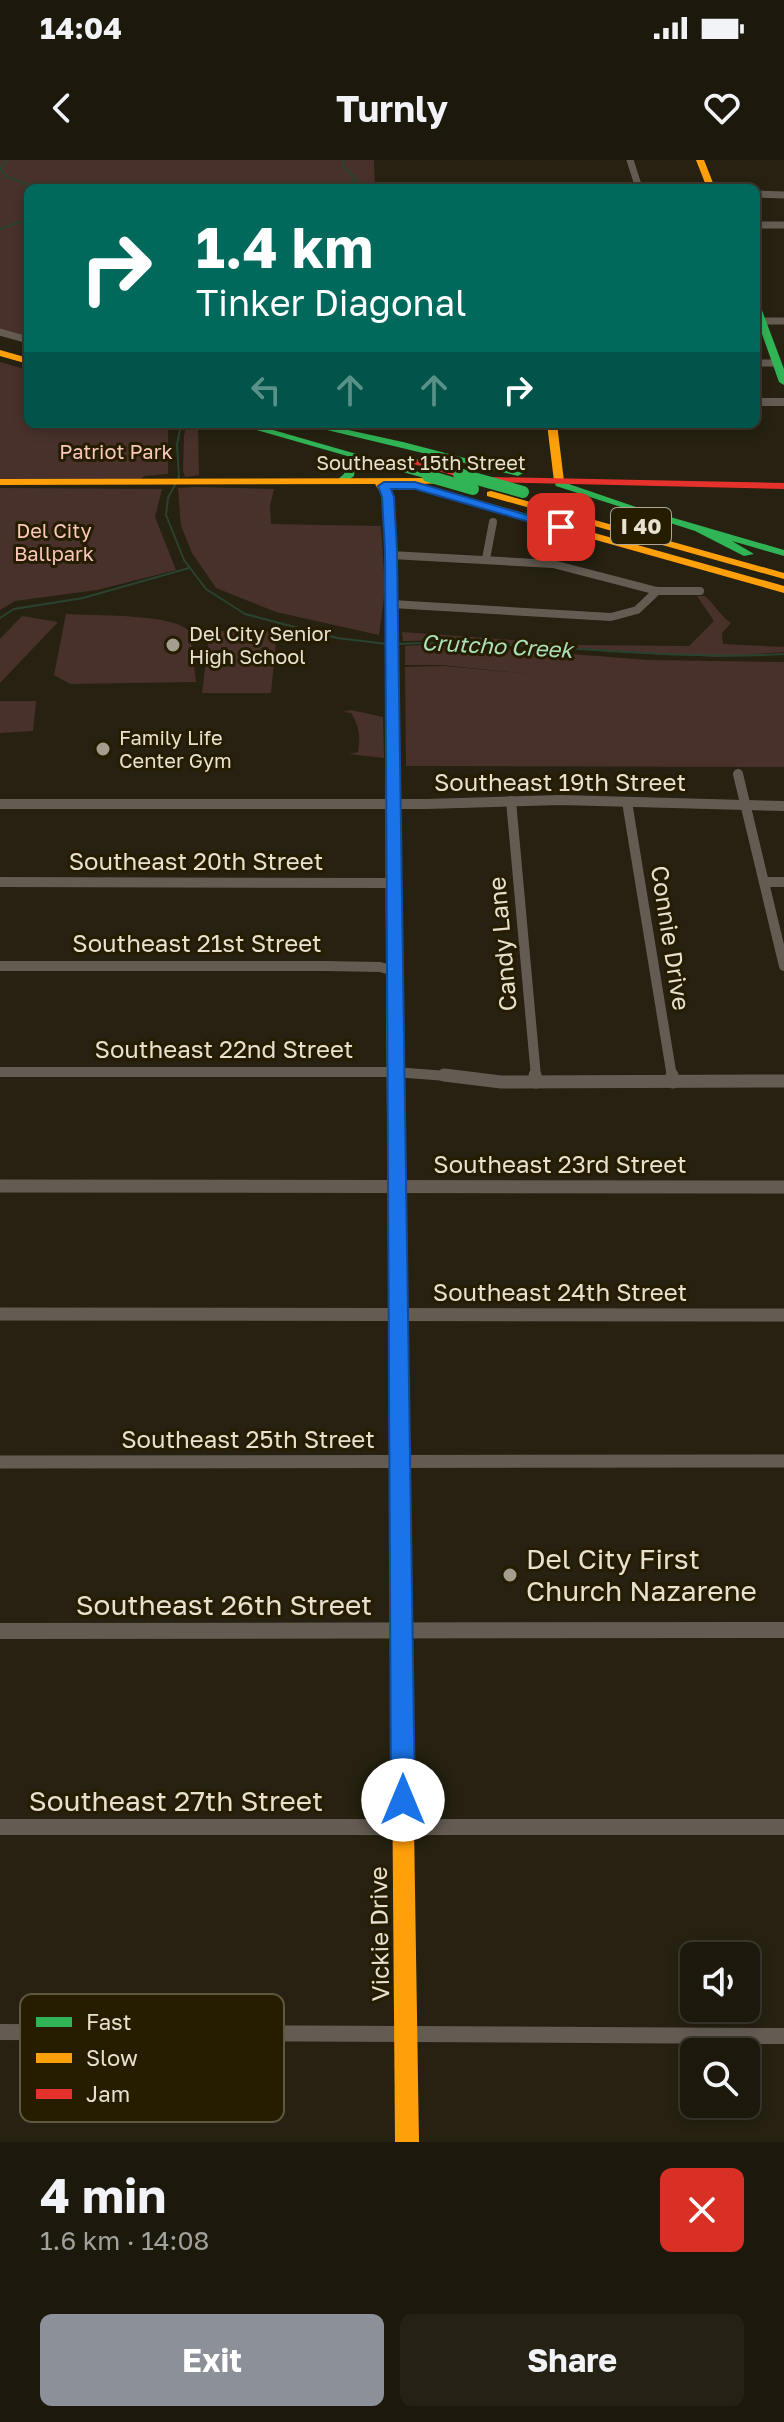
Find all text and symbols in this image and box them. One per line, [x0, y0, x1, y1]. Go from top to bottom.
text: 14:04 [40, 10, 122, 46]
icon: back [40, 86, 84, 130]
icon: heart [700, 86, 744, 130]
text: Turnly [336, 87, 448, 130]
text: 1.4 km [196, 213, 373, 280]
icon: right [64, 216, 168, 320]
text: Tinker Diagonal [196, 281, 467, 324]
icon: left [244, 368, 288, 412]
icon: ahead [328, 368, 372, 412]
icon: ahead [412, 368, 456, 412]
icon: right [496, 368, 540, 412]
park label: Patriot Park [59, 439, 173, 463]
street label: Southeast 15th Street [316, 450, 526, 474]
pin [527, 493, 595, 561]
icon: arrive [539, 505, 583, 549]
road number: I 40 [611, 508, 671, 544]
park label: Del City Ballpark [14, 518, 94, 565]
place label: Del City Senior High School [189, 621, 332, 668]
water label: Crutcho Creek [421, 628, 576, 663]
marker: Del City Senior High School [164, 636, 182, 654]
place label: Family Life Center Gym [119, 725, 232, 772]
marker: Family Life Center Gym [94, 740, 112, 758]
street label: Southeast 19th Street [434, 767, 686, 796]
street label: Southeast 20th Street [69, 846, 323, 875]
street label: Connie Drive [646, 863, 697, 1012]
street label: Candy Lane [481, 876, 522, 1013]
street label: Southeast 21st Street [72, 928, 322, 957]
street label: Southeast 22nd Street [95, 1034, 353, 1063]
street label: Southeast 23rd Street [433, 1149, 687, 1178]
street label: Southeast 24th Street [433, 1277, 687, 1306]
street label: Southeast 25th Street [121, 1424, 375, 1453]
place label: Del City First Church Nazarene [526, 1542, 757, 1607]
marker: Del City First Church Nazarene [501, 1566, 519, 1584]
street label: Southeast 26th Street [76, 1588, 372, 1621]
position arrow [361, 1758, 445, 1842]
street label: Southeast 27th Street [29, 1784, 323, 1817]
street label: Vickie Drive [363, 1866, 394, 2002]
map controls [680, 1942, 760, 2118]
button: sound [680, 1942, 760, 2022]
legend [20, 1994, 284, 2122]
text: Fast [86, 2008, 132, 2035]
button: search [680, 2038, 760, 2118]
text: Slow [86, 2044, 138, 2071]
text: Jam [86, 2080, 130, 2107]
text: 4 min [40, 2166, 166, 2224]
button: close [660, 2168, 744, 2252]
text: 1.6 km · 14:08 [40, 2225, 209, 2256]
button: Exit [40, 2314, 384, 2406]
button: Share [400, 2314, 744, 2406]

